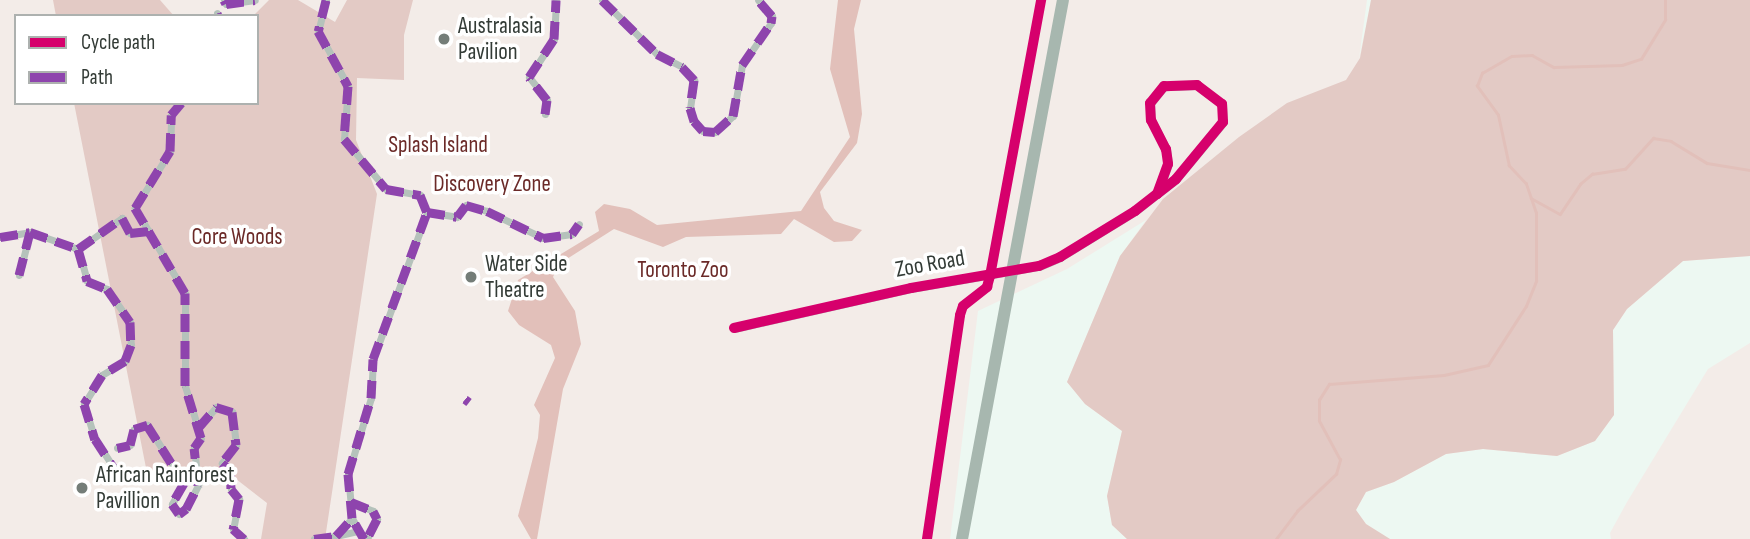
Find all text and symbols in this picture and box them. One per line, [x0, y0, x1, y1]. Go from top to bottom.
place label: Australasia Pavilion [458, 12, 542, 66]
legend [14, 14, 259, 105]
text: Cycle path [81, 30, 155, 55]
marker: Australasia Pavilion [436, 31, 452, 47]
text: Path [81, 65, 113, 90]
park label: Splash Island [388, 131, 488, 159]
park label: Discovery Zone [433, 170, 551, 198]
park label: Core Woods [191, 223, 283, 251]
street label: Zoo Road [893, 244, 967, 284]
place label: Water Side Theatre [485, 250, 568, 304]
park label: Toronto Zoo [637, 256, 729, 284]
marker: Water Side Theatre [463, 269, 479, 285]
place label: African Rainforest Pavillion [96, 461, 234, 515]
marker: African Rainforest Pavillion [74, 480, 90, 496]

